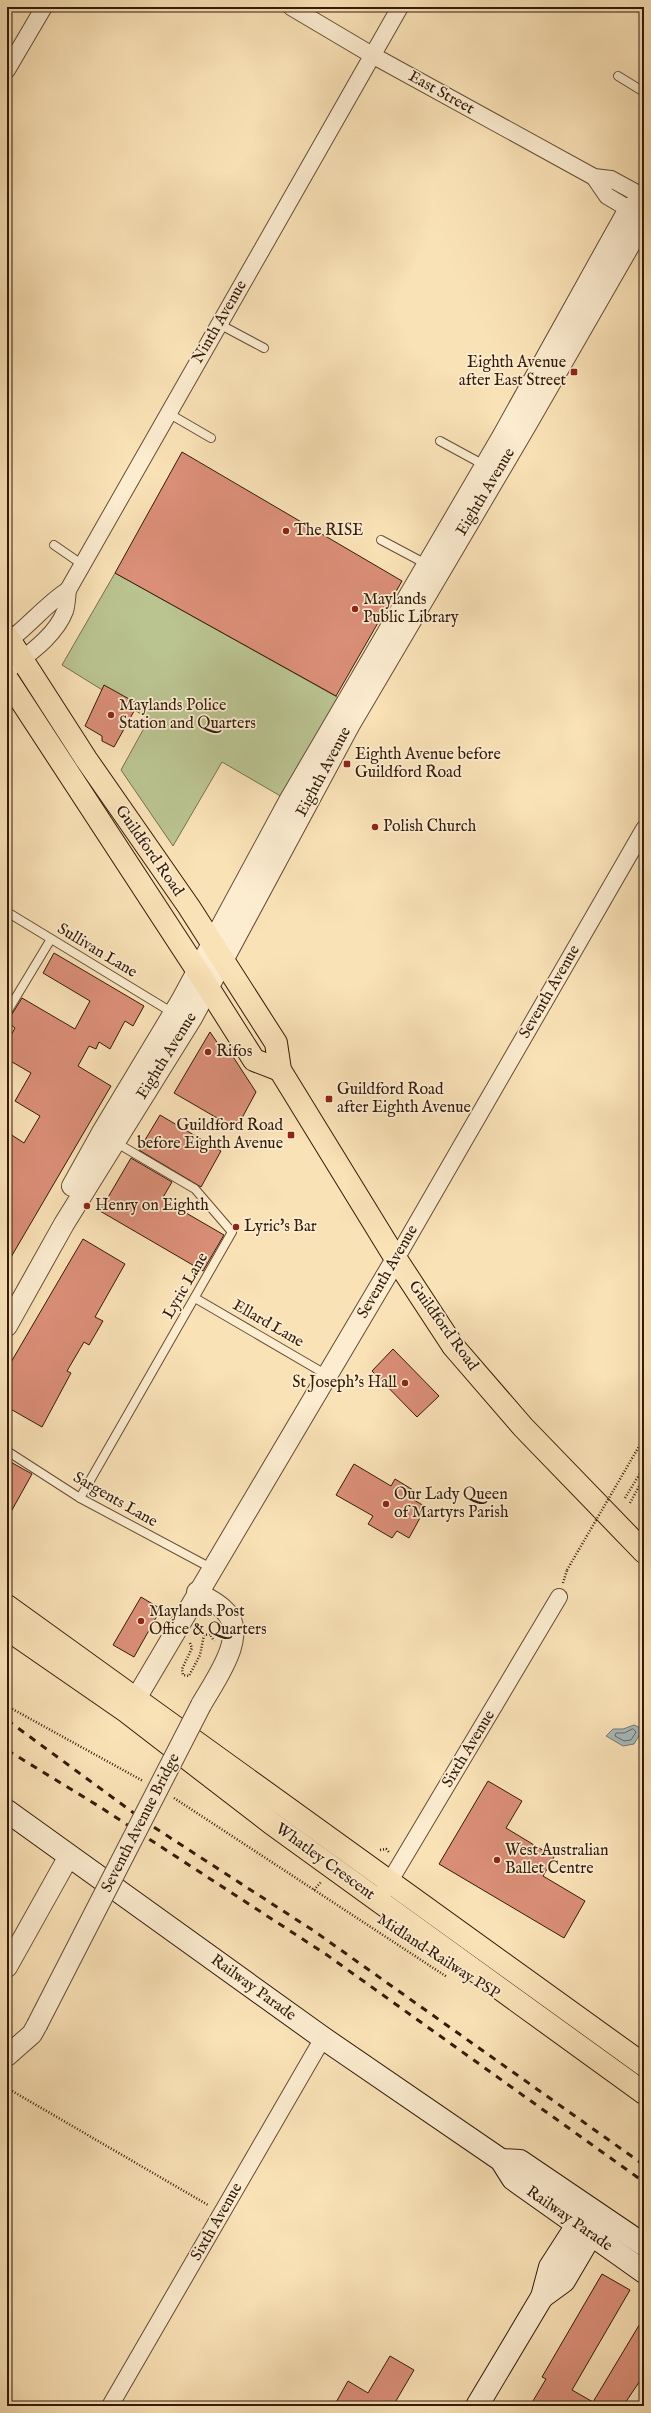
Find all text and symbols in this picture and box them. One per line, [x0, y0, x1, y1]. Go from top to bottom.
street label: East Street [405, 67, 478, 120]
street label: Ninth Avenue [188, 277, 252, 367]
place label: Eighth Avenue after East Street [459, 353, 567, 391]
marker: Eighth Avenue after East Street [569, 367, 579, 377]
street label: Eighth Avenue [452, 444, 520, 540]
place label: The RISE [294, 521, 363, 541]
marker: The RISE [281, 526, 291, 536]
place label: Maylands Public Library [363, 590, 459, 628]
marker: Maylands Public Library [350, 604, 360, 614]
place label: Maylands Police Station and Quarters [119, 696, 256, 734]
marker: Maylands Police Station and Quarters [106, 710, 116, 720]
street label: Eighth Avenue [292, 724, 356, 820]
place label: Eighth Avenue before Guildford Road [355, 745, 501, 783]
marker: Eighth Avenue before Guildford Road [342, 759, 352, 769]
street label: Guildford Road [110, 802, 188, 901]
place label: Polish Church [383, 817, 477, 837]
marker: Polish Church [370, 822, 380, 832]
street label: Sullivan Lane [53, 919, 141, 983]
street label: Seventh Avenue [515, 942, 585, 1042]
street label: Eighth Avenue [132, 1009, 202, 1103]
place label: Rifos [216, 1042, 253, 1062]
marker: Rifos [203, 1047, 213, 1057]
place label: Guildford Road after Eighth Avenue [337, 1080, 471, 1118]
marker: Guildford Road after Eighth Avenue [324, 1094, 334, 1104]
place label: Guildford Road before Eighth Avenue [137, 1116, 283, 1154]
marker: Guildford Road before Eighth Avenue [286, 1130, 296, 1140]
place label: Henry on Eighth [95, 1196, 209, 1216]
marker: Henry on Eighth [82, 1201, 92, 1211]
place label: Lyric's Bar [244, 1217, 317, 1237]
marker: Lyric's Bar [231, 1222, 241, 1232]
street label: Seventh Avenue [353, 1222, 423, 1322]
street label: Lyric Lane [159, 1249, 213, 1323]
street label: Guildford Road [404, 1277, 483, 1375]
street label: Ellard Lane [229, 1296, 307, 1352]
place label: St Joseph's Hall [292, 1373, 398, 1393]
marker: St Joseph's Hall [400, 1378, 410, 1388]
street label: Sargents Lane [69, 1468, 161, 1532]
place label: Our Lady Queen of Martyrs Parish [394, 1485, 509, 1523]
marker: Our Lady Queen of Martyrs Parish [381, 1499, 391, 1509]
place label: Maylands Post Office & Quarters [149, 1602, 267, 1640]
marker: Maylands Post Office & Quarters [136, 1616, 146, 1626]
street label: Sixth Avenue [438, 1707, 500, 1791]
street label: Seventh Avenue Bridge [97, 1750, 185, 1896]
street label: Whatley Crescent [271, 1819, 379, 1905]
place label: West Australian Ballet Centre [505, 1841, 609, 1879]
marker: West Australian Ballet Centre [492, 1855, 502, 1865]
street label: Midland Railway PSP [373, 1910, 503, 2004]
street label: Railway Parade [206, 1950, 300, 2026]
street label: Sixth Avenue [187, 2179, 247, 2265]
street label: Railway Parade [522, 2182, 616, 2256]

